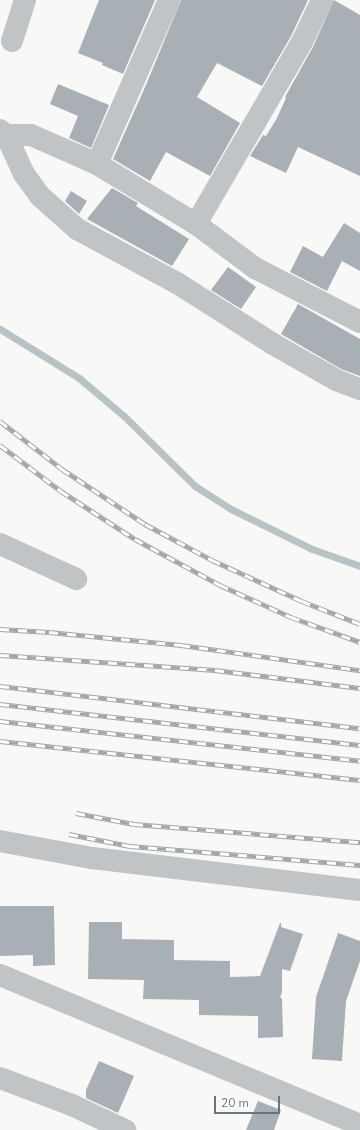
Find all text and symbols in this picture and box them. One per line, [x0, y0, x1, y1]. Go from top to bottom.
scale bar [216, 1088, 282, 1114]
text: 20 m [221, 1095, 249, 1111]

